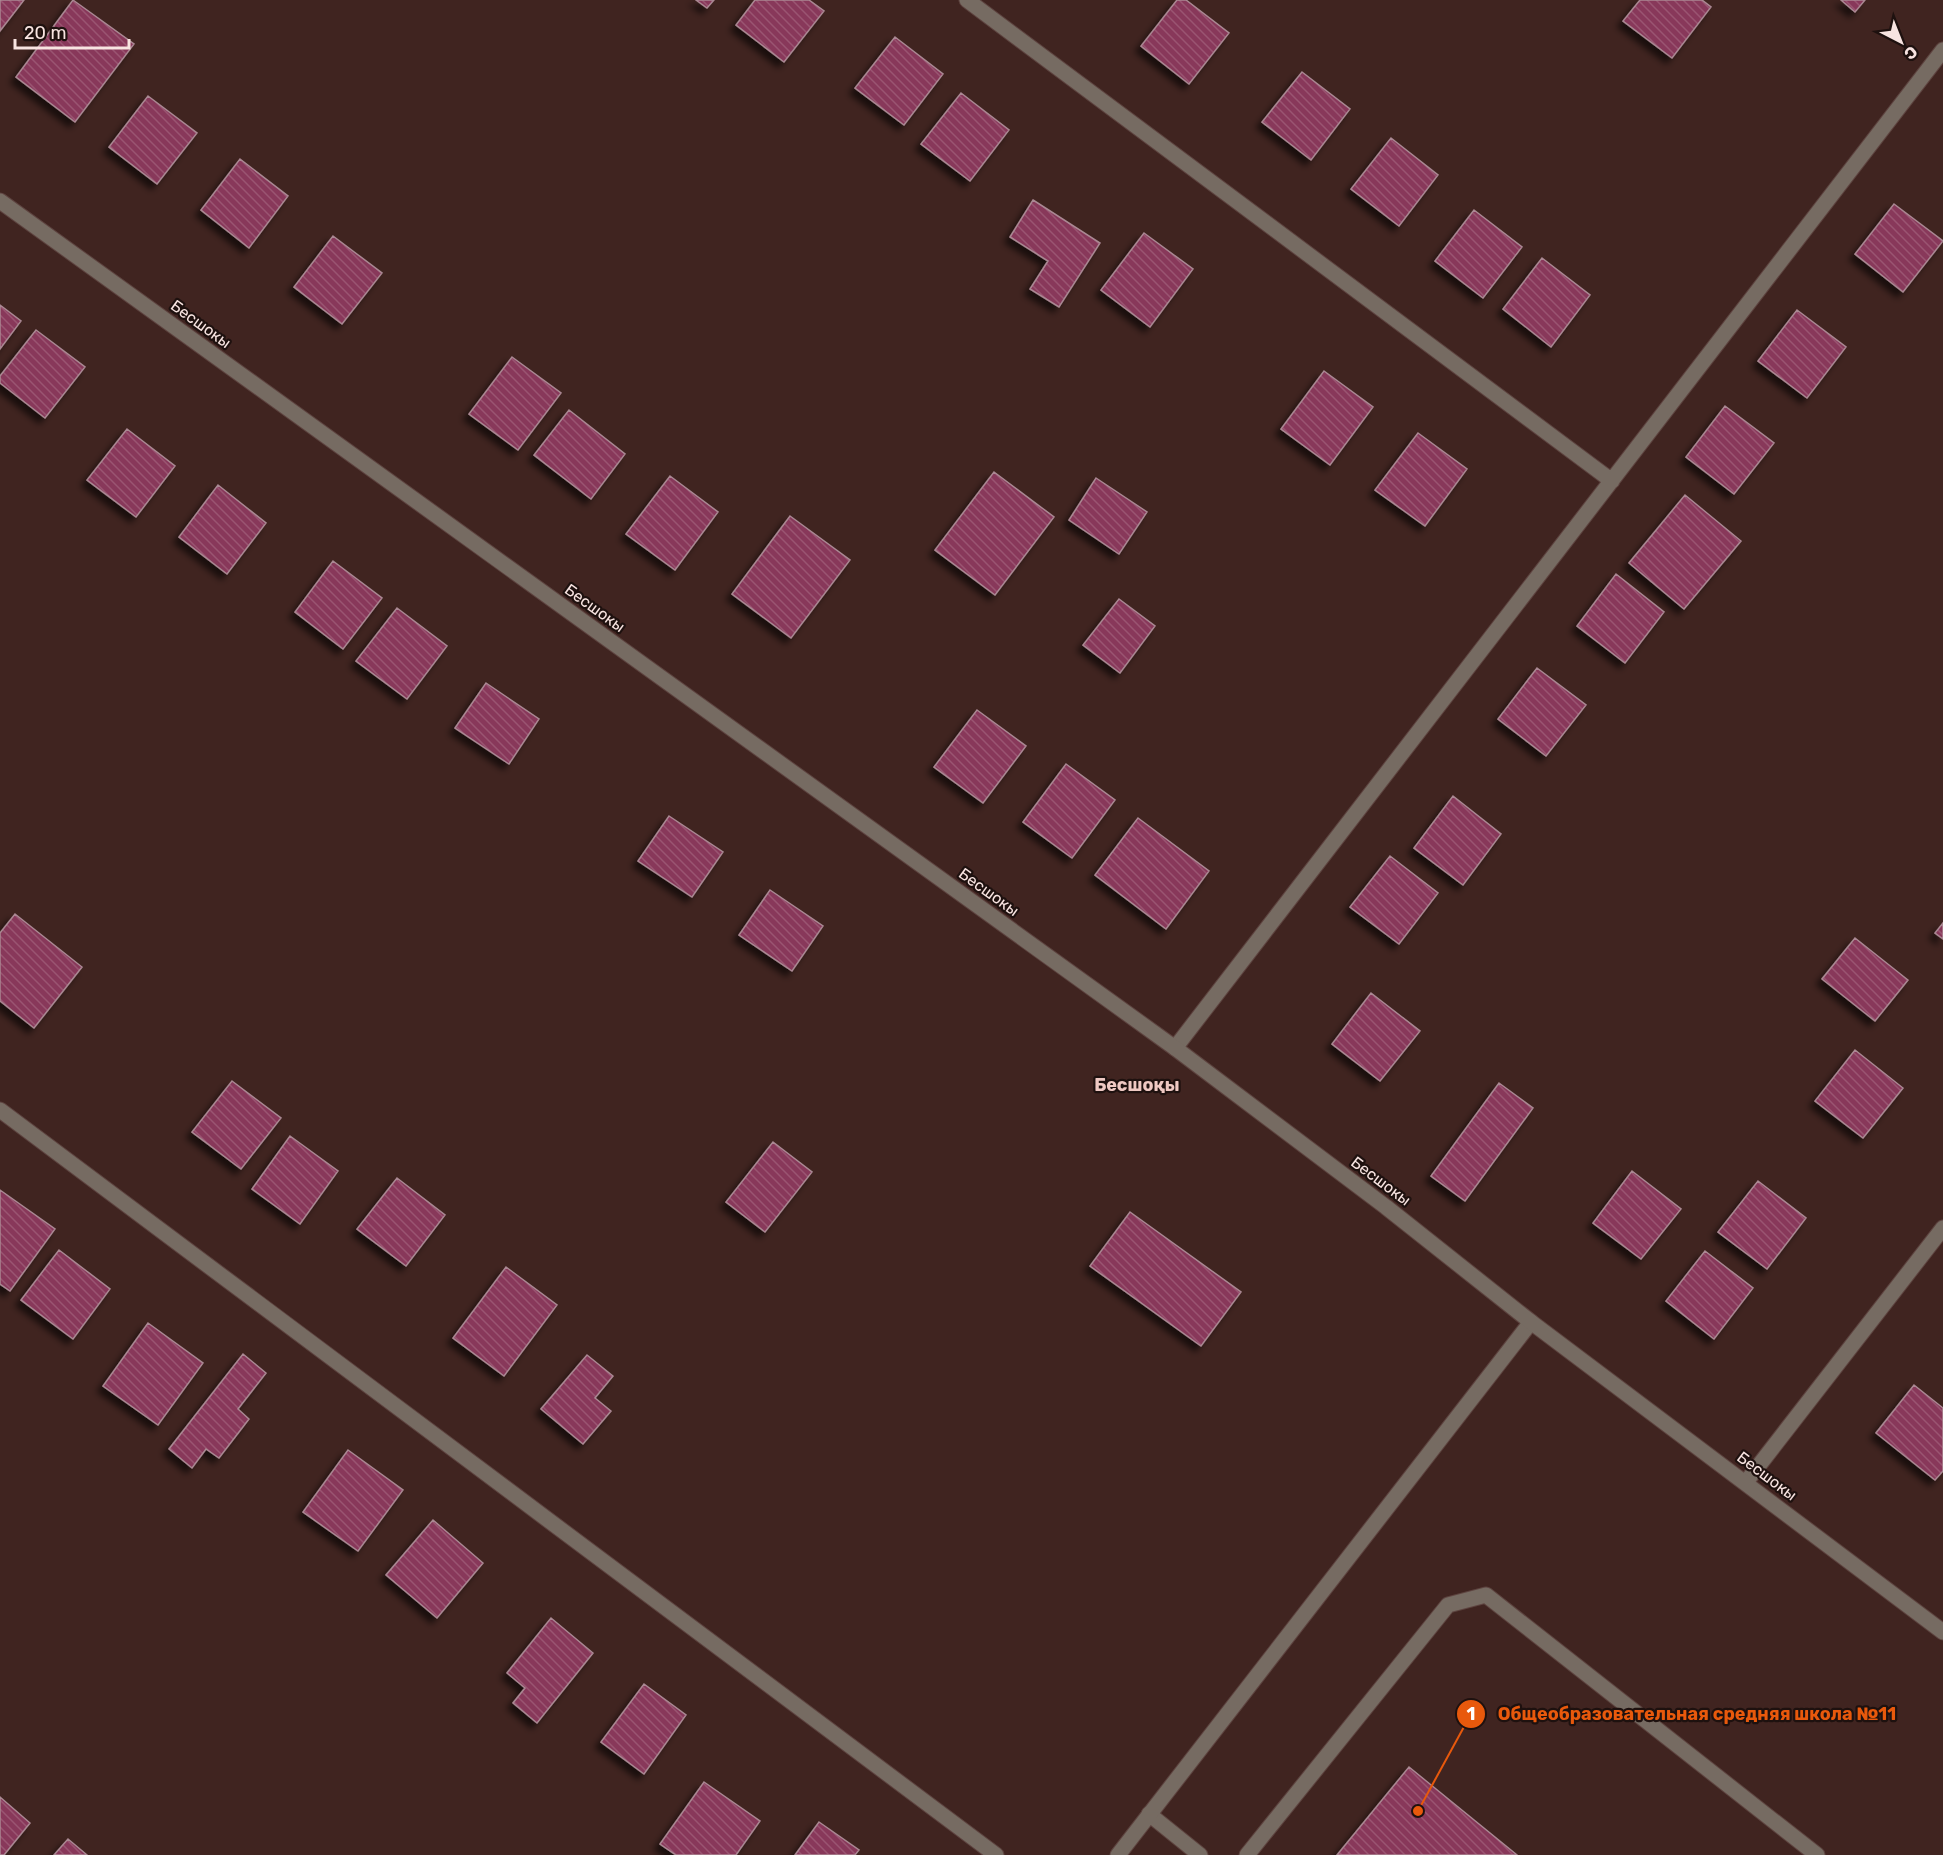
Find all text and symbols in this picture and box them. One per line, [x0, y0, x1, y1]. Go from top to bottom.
scale bar [15, 12, 129, 50]
north arrow [1871, 12, 1931, 72]
text: 20 m [24, 22, 66, 44]
text: С [1900, 42, 1921, 64]
street label: Бесшокы [167, 296, 235, 352]
street label: Бесшокы [561, 580, 629, 636]
street label: Бесшокы [955, 864, 1023, 920]
district label: Бесшоқы [1094, 1074, 1180, 1096]
street label: Бесшокы [1347, 1152, 1415, 1210]
street label: Бесшокы [1733, 1447, 1801, 1505]
callout: Общеобразовательная средняя школа №11 [1456, 1696, 1909, 1732]
text: 1 [1467, 1703, 1475, 1725]
text: Общеобразовательная средняя школа №11 [1498, 1703, 1896, 1725]

